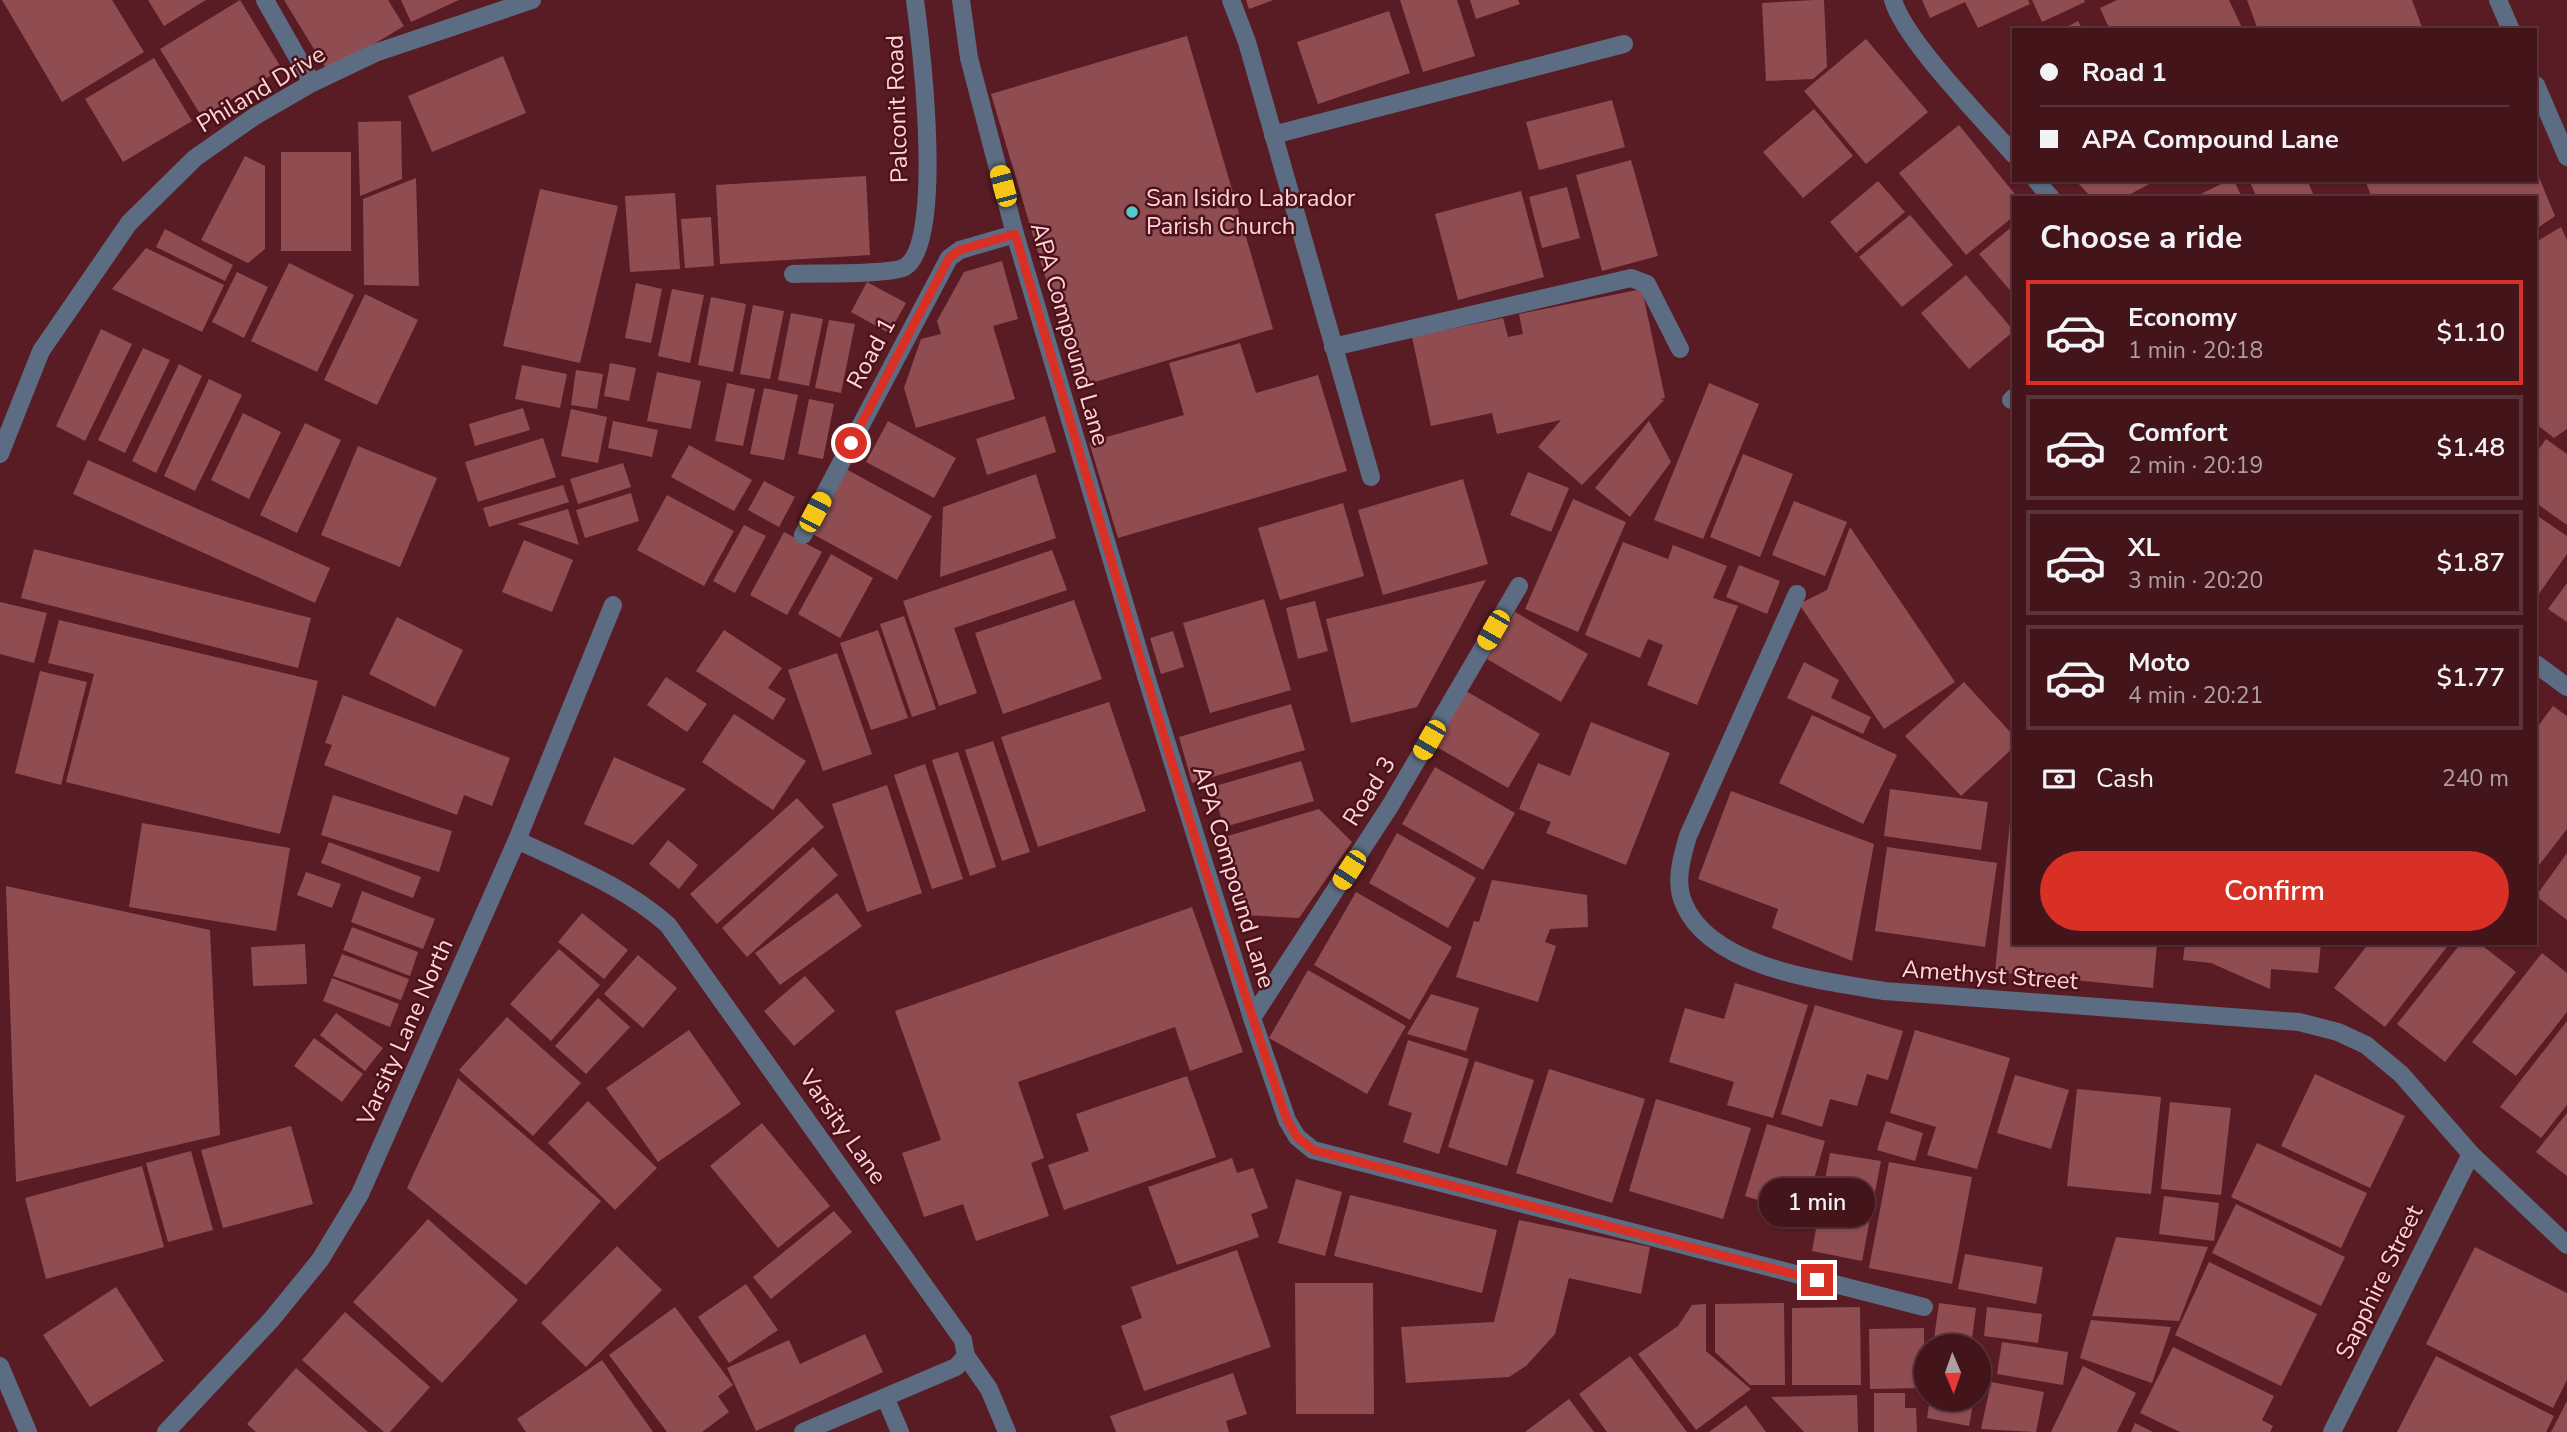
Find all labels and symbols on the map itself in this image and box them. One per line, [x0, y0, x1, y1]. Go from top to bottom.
street label: Palconit Road [878, 34, 916, 184]
street label: Philand Drive [191, 38, 331, 140]
car [988, 163, 1019, 209]
place label: San Isidro Labrador Parish Church [1146, 182, 1356, 242]
marker: San Isidro Labrador Parish Church [1124, 204, 1140, 220]
street label: APA Compound Lane [1023, 219, 1117, 449]
street label: Road 1 [839, 312, 903, 394]
route start [835, 427, 867, 459]
car [796, 489, 835, 535]
car [1474, 607, 1513, 653]
car [1410, 717, 1449, 763]
street label: Road 3 [1335, 750, 1403, 832]
street label: APA Compound Lane [1185, 762, 1283, 992]
car [1329, 847, 1370, 893]
street label: Varsity Lane North [349, 934, 461, 1131]
street label: Amethyst Street [1901, 953, 2080, 997]
street label: Varsity Lane [791, 1063, 894, 1191]
callout: 1 min [1759, 1178, 1875, 1228]
street label: Sapphire Street [2328, 1199, 2430, 1364]
route end [1801, 1264, 1833, 1296]
north arrow [1914, 1334, 1992, 1410]

